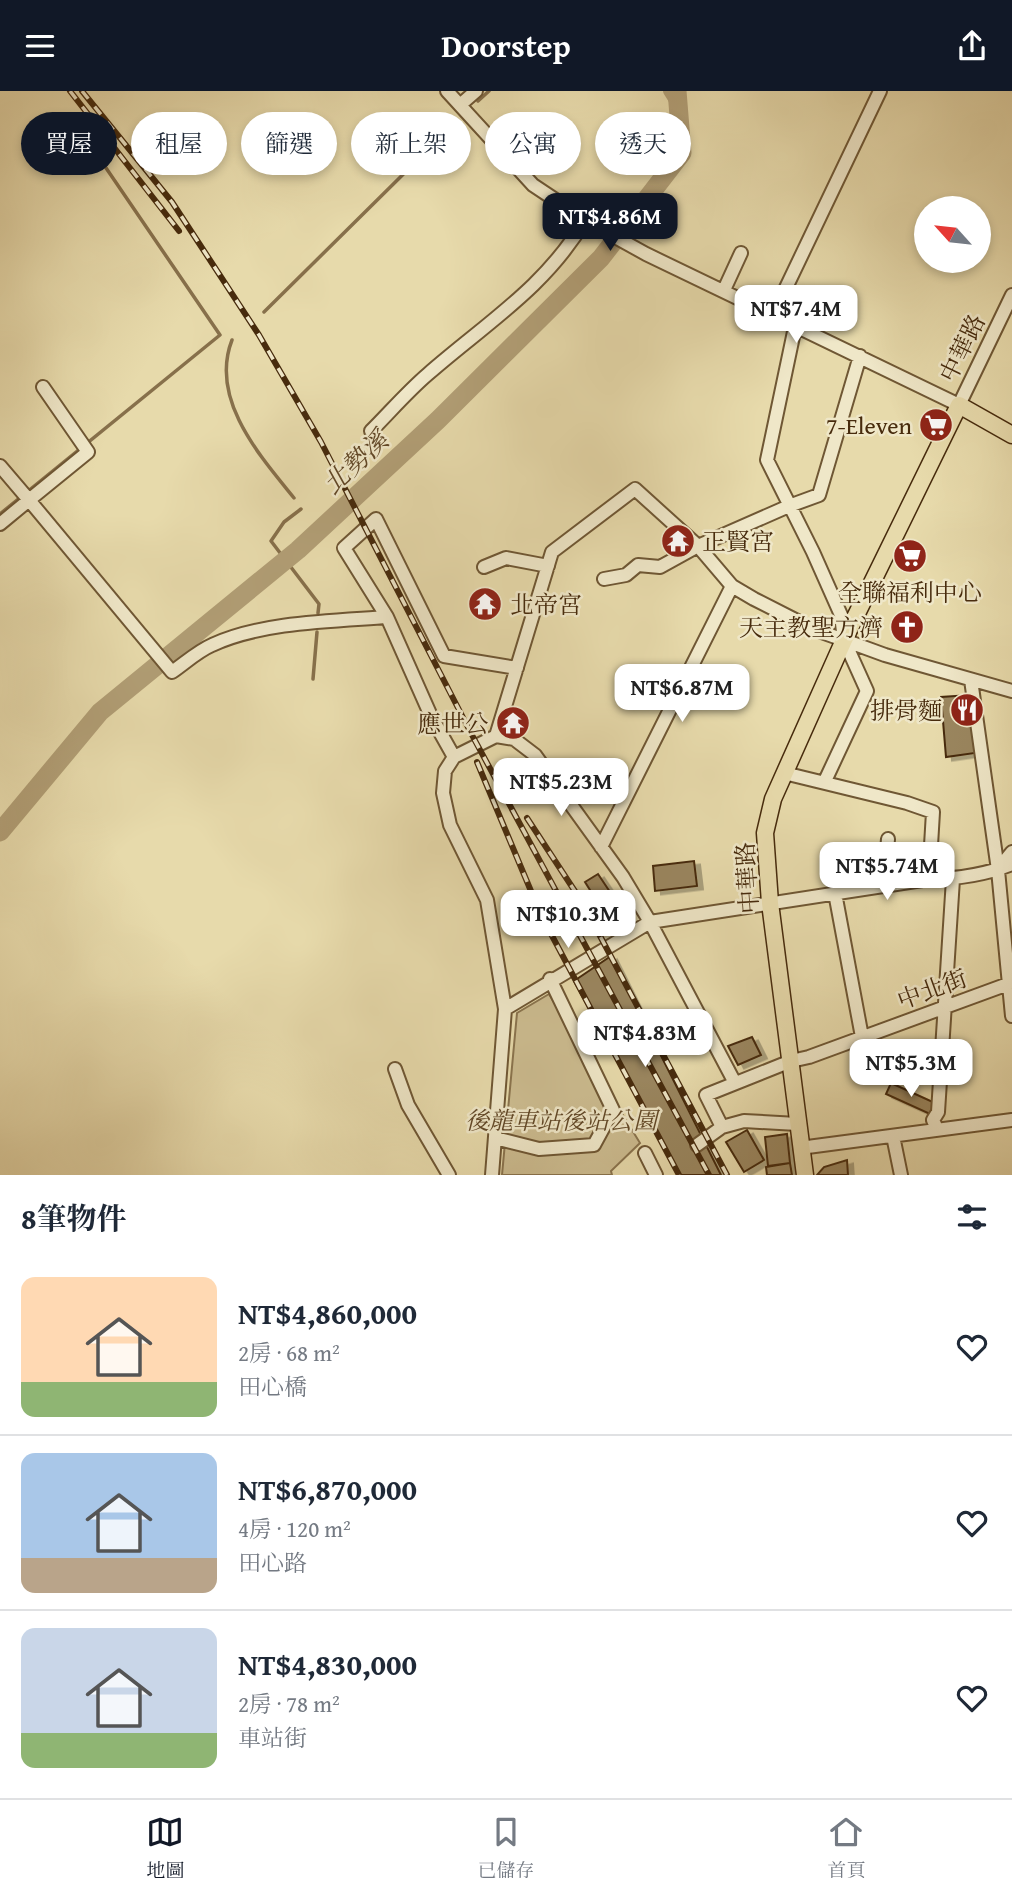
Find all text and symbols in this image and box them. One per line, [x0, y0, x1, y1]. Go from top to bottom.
text: Doorstep [441, 22, 571, 69]
icon: menu [21, 27, 59, 65]
icon: share [953, 27, 991, 65]
chip: 買屋 [21, 112, 117, 175]
chip: 租屋 [131, 112, 227, 175]
chip: 篩選 [241, 112, 337, 175]
chip: 新上架 [351, 112, 471, 175]
chip: 公寓 [485, 112, 581, 175]
chip: 透天 [595, 112, 691, 175]
pin: NT$4.86M [538, 193, 682, 253]
north arrow [914, 196, 990, 273]
map controls [914, 196, 991, 273]
text: NT$4.86M [559, 199, 661, 232]
pin: NT$7.4M [731, 285, 861, 345]
text: NT$7.4M [751, 291, 841, 324]
street label: 中華路 [930, 308, 994, 388]
supermarket icon: 7-Eleven [917, 406, 955, 444]
place label: 7-Eleven [826, 408, 913, 443]
water label: 北勢溪 [313, 419, 399, 503]
temple icon: 正賢宮 [659, 522, 697, 560]
place label: 正賢宮 [702, 524, 774, 559]
supermarket icon: 全聯福利中心 [891, 537, 929, 575]
place label: 全聯福利中心 [838, 575, 982, 610]
temple icon: 北帝宮 [466, 585, 504, 623]
place label: 北帝宮 [510, 587, 582, 622]
church icon: 天主教聖方濟 [888, 608, 926, 646]
place label: 天主教聖方濟 [739, 610, 883, 645]
pin: NT$6.87M [610, 665, 754, 724]
text: NT$6.87M [631, 670, 733, 703]
restaurant icon: 排骨麵 [948, 691, 986, 729]
place label: 排骨麵 [870, 693, 942, 728]
temple icon: 應世公 [494, 704, 532, 742]
place label: 應世公 [417, 706, 489, 741]
pin: NT$5.23M [489, 759, 633, 818]
text: NT$5.23M [510, 764, 612, 797]
street label: 中華路 [727, 841, 767, 915]
pin: NT$5.74M [815, 843, 959, 902]
text: NT$5.74M [836, 848, 938, 881]
pin: NT$10.3M [496, 891, 640, 950]
text: NT$10.3M [517, 896, 619, 929]
street label: 中北街 [892, 960, 972, 1018]
pin: NT$4.83M [573, 1009, 717, 1069]
text: NT$4.83M [594, 1015, 696, 1048]
pin: NT$5.3M [846, 1039, 976, 1099]
text: NT$5.3M [866, 1045, 956, 1078]
park label: 後龍車站後站公園 [465, 1103, 661, 1138]
text: 8筆物件 [21, 1196, 127, 1240]
icon: filters [953, 1198, 991, 1236]
text: NT$4,860,000 [238, 1291, 417, 1335]
icon: home [77, 1305, 161, 1389]
icon: heart [953, 1328, 991, 1366]
text: 2房 · 68 m² [238, 1336, 340, 1369]
text: 田心橋 [238, 1370, 307, 1403]
text: NT$6,870,000 [238, 1467, 417, 1511]
icon: home [77, 1481, 161, 1565]
icon: heart [953, 1504, 991, 1542]
text: 4房 · 120 m² [238, 1512, 351, 1545]
text: 田心路 [238, 1546, 307, 1579]
text: NT$4,830,000 [238, 1642, 417, 1686]
icon: home [77, 1656, 161, 1740]
icon: heart [953, 1679, 991, 1717]
text: 2房 · 78 m² [238, 1687, 340, 1720]
text: 車站街 [238, 1721, 307, 1754]
tab: 地圖 [146, 1813, 185, 1884]
tab: 已儲存 [477, 1813, 535, 1884]
tab: 首頁 [827, 1813, 866, 1884]

